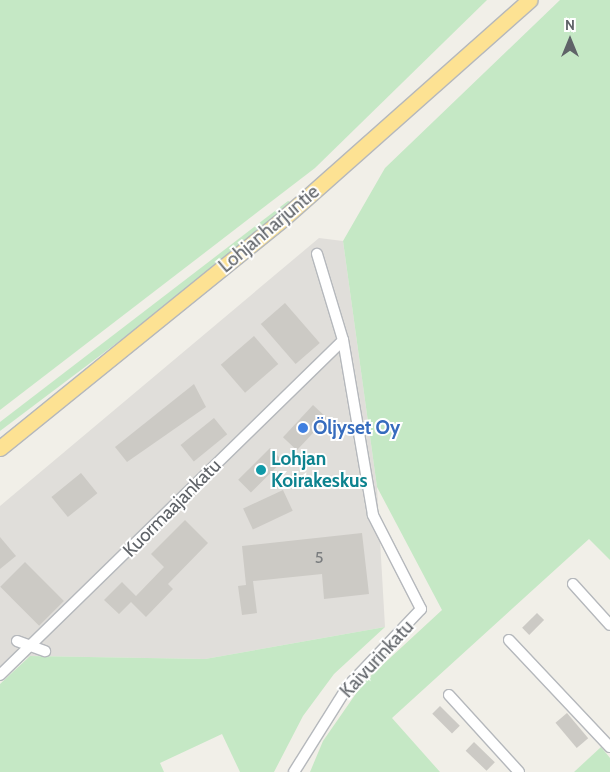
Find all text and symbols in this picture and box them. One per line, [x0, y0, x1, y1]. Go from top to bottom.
north arrow [545, 15, 595, 65]
text: N [565, 16, 575, 34]
street label: Lohjanharjuntie [214, 180, 324, 278]
place label: Öljyset Oy [313, 417, 400, 439]
marker: Öljyset Oy [297, 422, 309, 434]
place label: Lohjan Koirakeskus [271, 448, 368, 492]
street label: Kuormaajankatu [118, 454, 226, 562]
marker: Lohjan Koirakeskus [255, 464, 267, 476]
house number: 5 [315, 548, 323, 568]
street label: Kaivurinkatu [335, 616, 419, 702]

